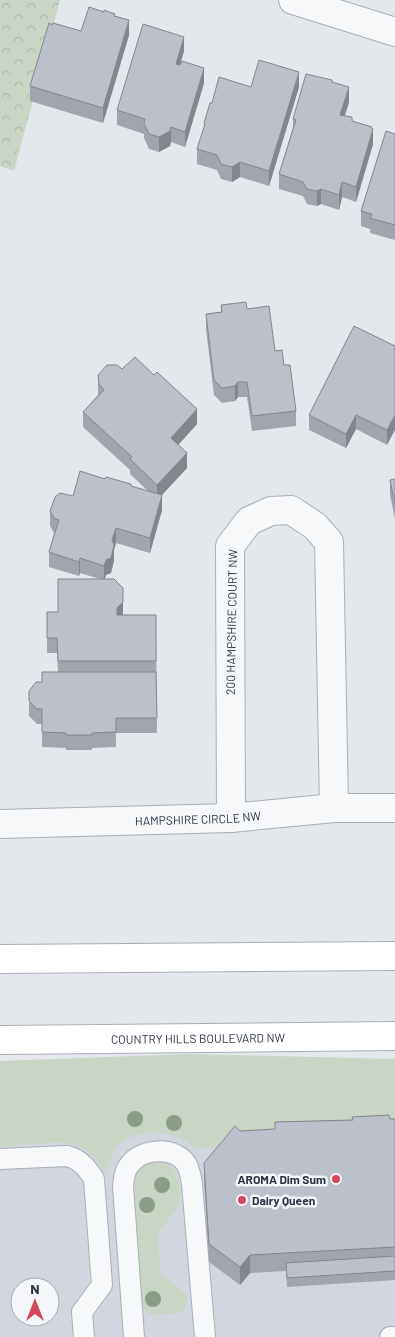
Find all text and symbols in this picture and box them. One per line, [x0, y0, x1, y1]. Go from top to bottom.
street label: 200 HAMPSHIRE COURT NW [223, 548, 239, 695]
street label: HAMPSHIRE CIRCLE NW [135, 808, 262, 827]
street label: COUNTRY HILLS BOULEVARD NW [111, 1030, 286, 1046]
place label: AROMA Dim Sum [237, 1172, 326, 1186]
marker: AROMA Dim Sum [330, 1173, 342, 1185]
place label: Dairy Queen [252, 1193, 315, 1207]
marker: Dairy Queen [236, 1194, 248, 1206]
north arrow [10, 1277, 60, 1327]
text: N [30, 1280, 40, 1297]

